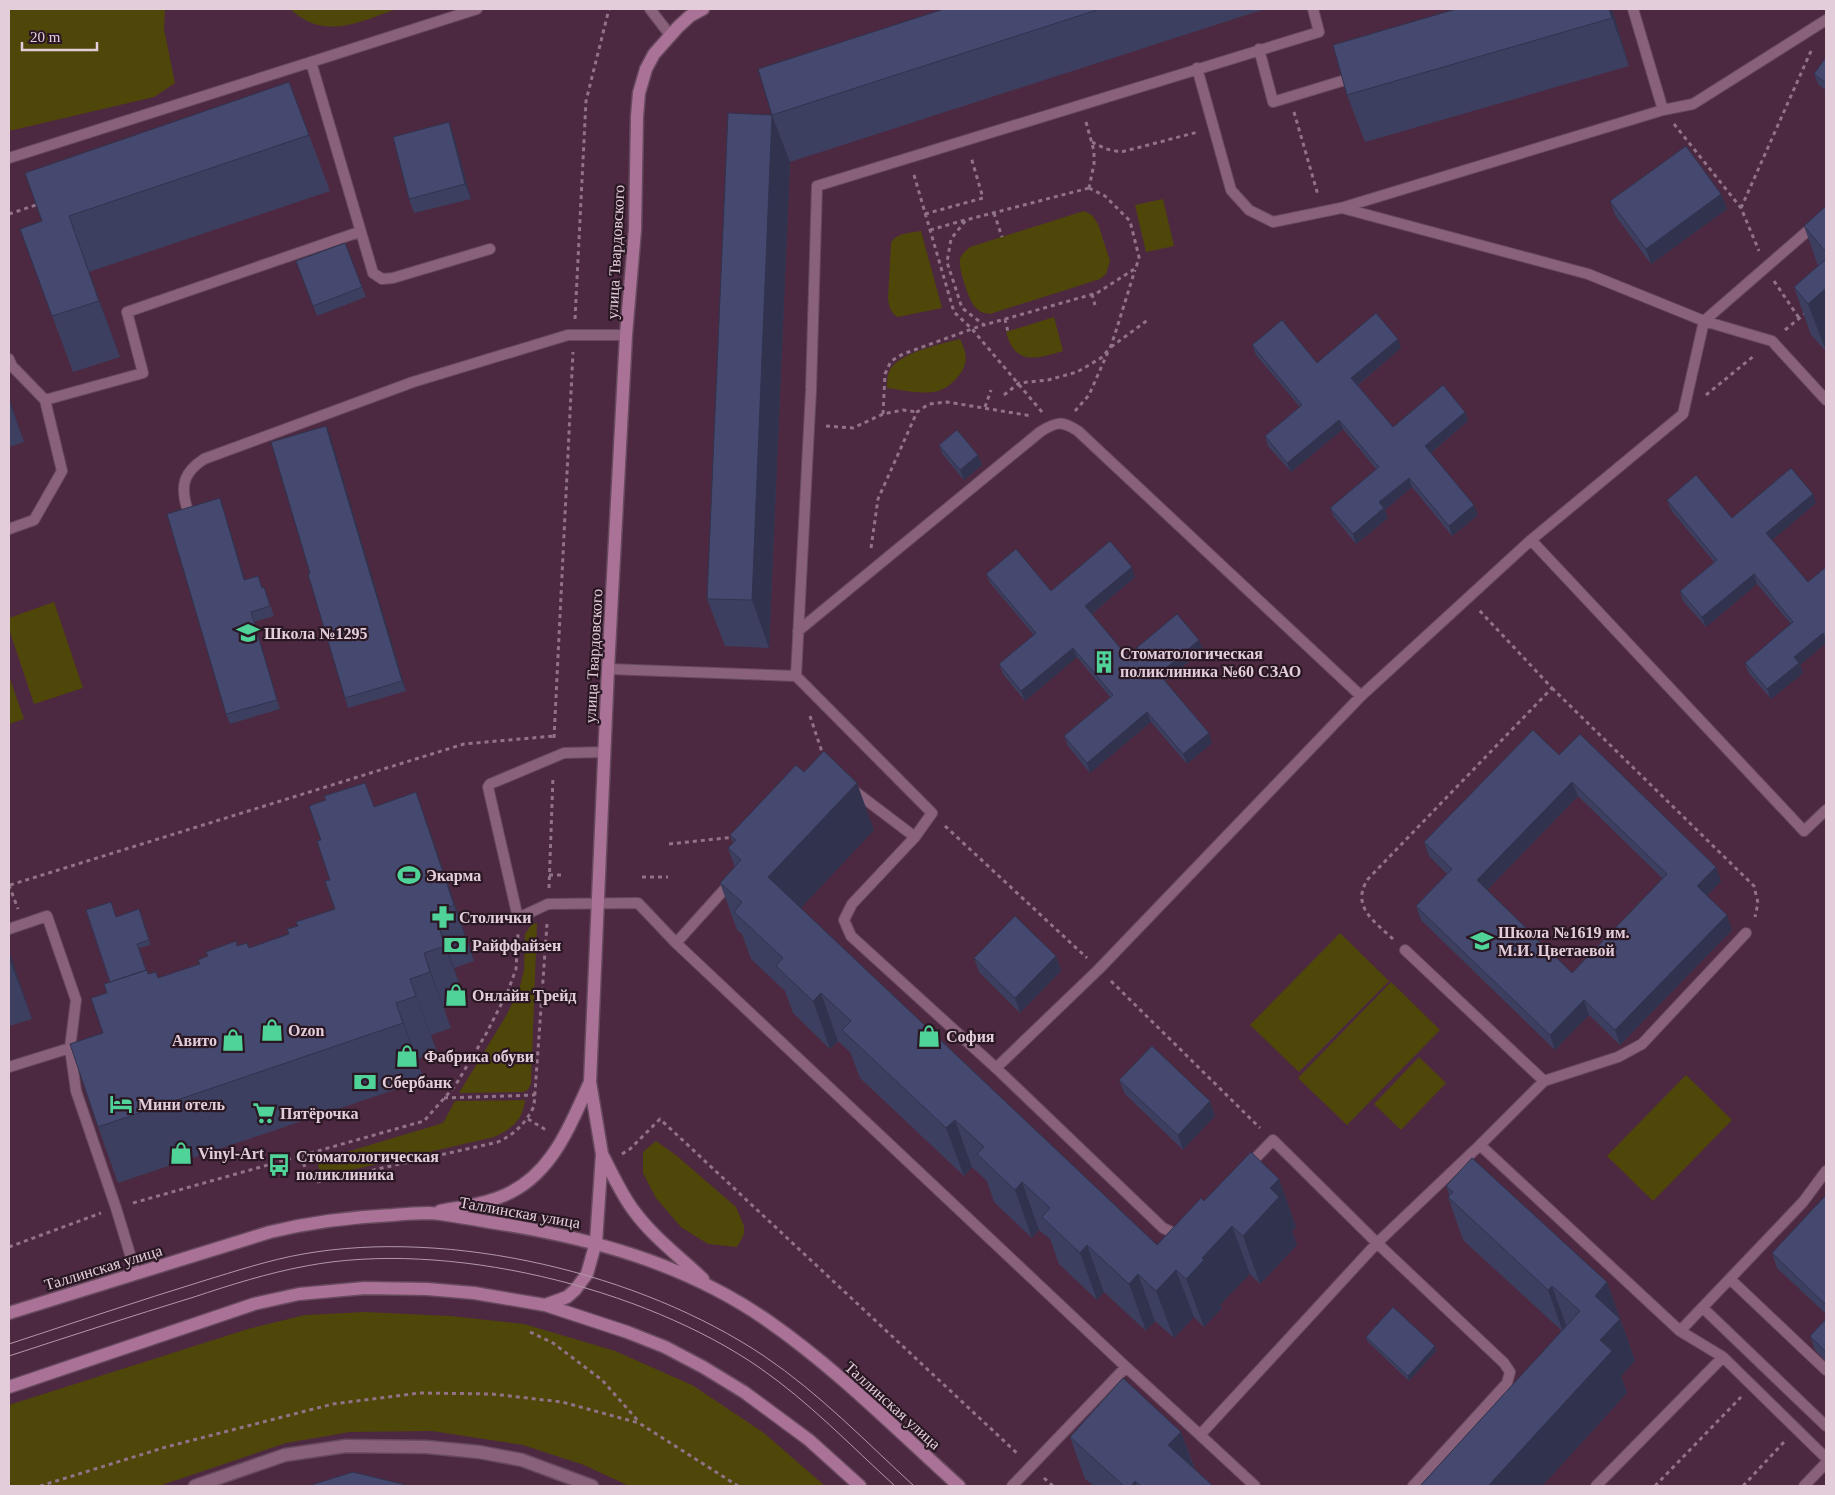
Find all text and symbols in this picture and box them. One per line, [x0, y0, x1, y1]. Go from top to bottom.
scale bar [22, 20, 98, 52]
text: 20 m [30, 29, 61, 45]
street label: улица Твардовского [603, 184, 629, 320]
street label: улица Твардовского [581, 588, 607, 724]
school or university icon: Школа №1295 [235, 620, 261, 646]
place label: Школа №1295 [264, 625, 367, 642]
place label: Стоматологическая поликлиника №60 СЗАО [1120, 645, 1301, 680]
building icon: Стоматологическая поликлиника №60 СЗАО [1091, 649, 1117, 675]
sports icon: Экарма [396, 862, 422, 888]
place label: Экарма [426, 867, 481, 885]
pharmacy icon: Столички [430, 904, 456, 930]
place label: Столички [459, 909, 531, 926]
place label: Школа №1619 им. М.И. Цветаевой [1498, 924, 1630, 960]
school or university icon: Школа №1619 им. М.И. Цветаевой [1469, 928, 1495, 954]
bank icon: Райффайзен [442, 932, 468, 958]
place label: Райффайзен [472, 937, 561, 955]
shop icon: Онлайн Трейд [443, 982, 469, 1008]
place label: Онлайн Трейд [472, 987, 576, 1005]
shop icon: Ozon [259, 1017, 285, 1043]
place label: Ozon [288, 1022, 325, 1039]
shop icon: София [916, 1023, 942, 1049]
shop icon: Авито [220, 1027, 246, 1053]
place label: София [946, 1028, 995, 1046]
place label: Авито [172, 1032, 217, 1049]
shop icon: Фабрика обуви [394, 1043, 420, 1069]
place label: Фабрика обуви [424, 1048, 534, 1066]
bank icon: Сбербанк [352, 1069, 378, 1095]
place label: Сбербанк [382, 1074, 453, 1092]
hotel icon: Мини отель [108, 1091, 134, 1117]
place label: Мини отель [138, 1096, 225, 1113]
supermarket icon: Пятёрочка [251, 1100, 277, 1126]
place label: Пятёрочка [280, 1105, 359, 1123]
shop icon: Vinyl-Art [168, 1140, 194, 1166]
place label: Vinyl-Art [198, 1145, 265, 1163]
place label: Стоматологическая поликлиника [296, 1148, 439, 1183]
bus stop icon: Стоматологическая поликлиника [266, 1152, 292, 1178]
street label: Таллинская улица [458, 1194, 582, 1232]
street label: Таллинская улица [42, 1241, 164, 1294]
street label: Таллинская улица [841, 1358, 944, 1453]

